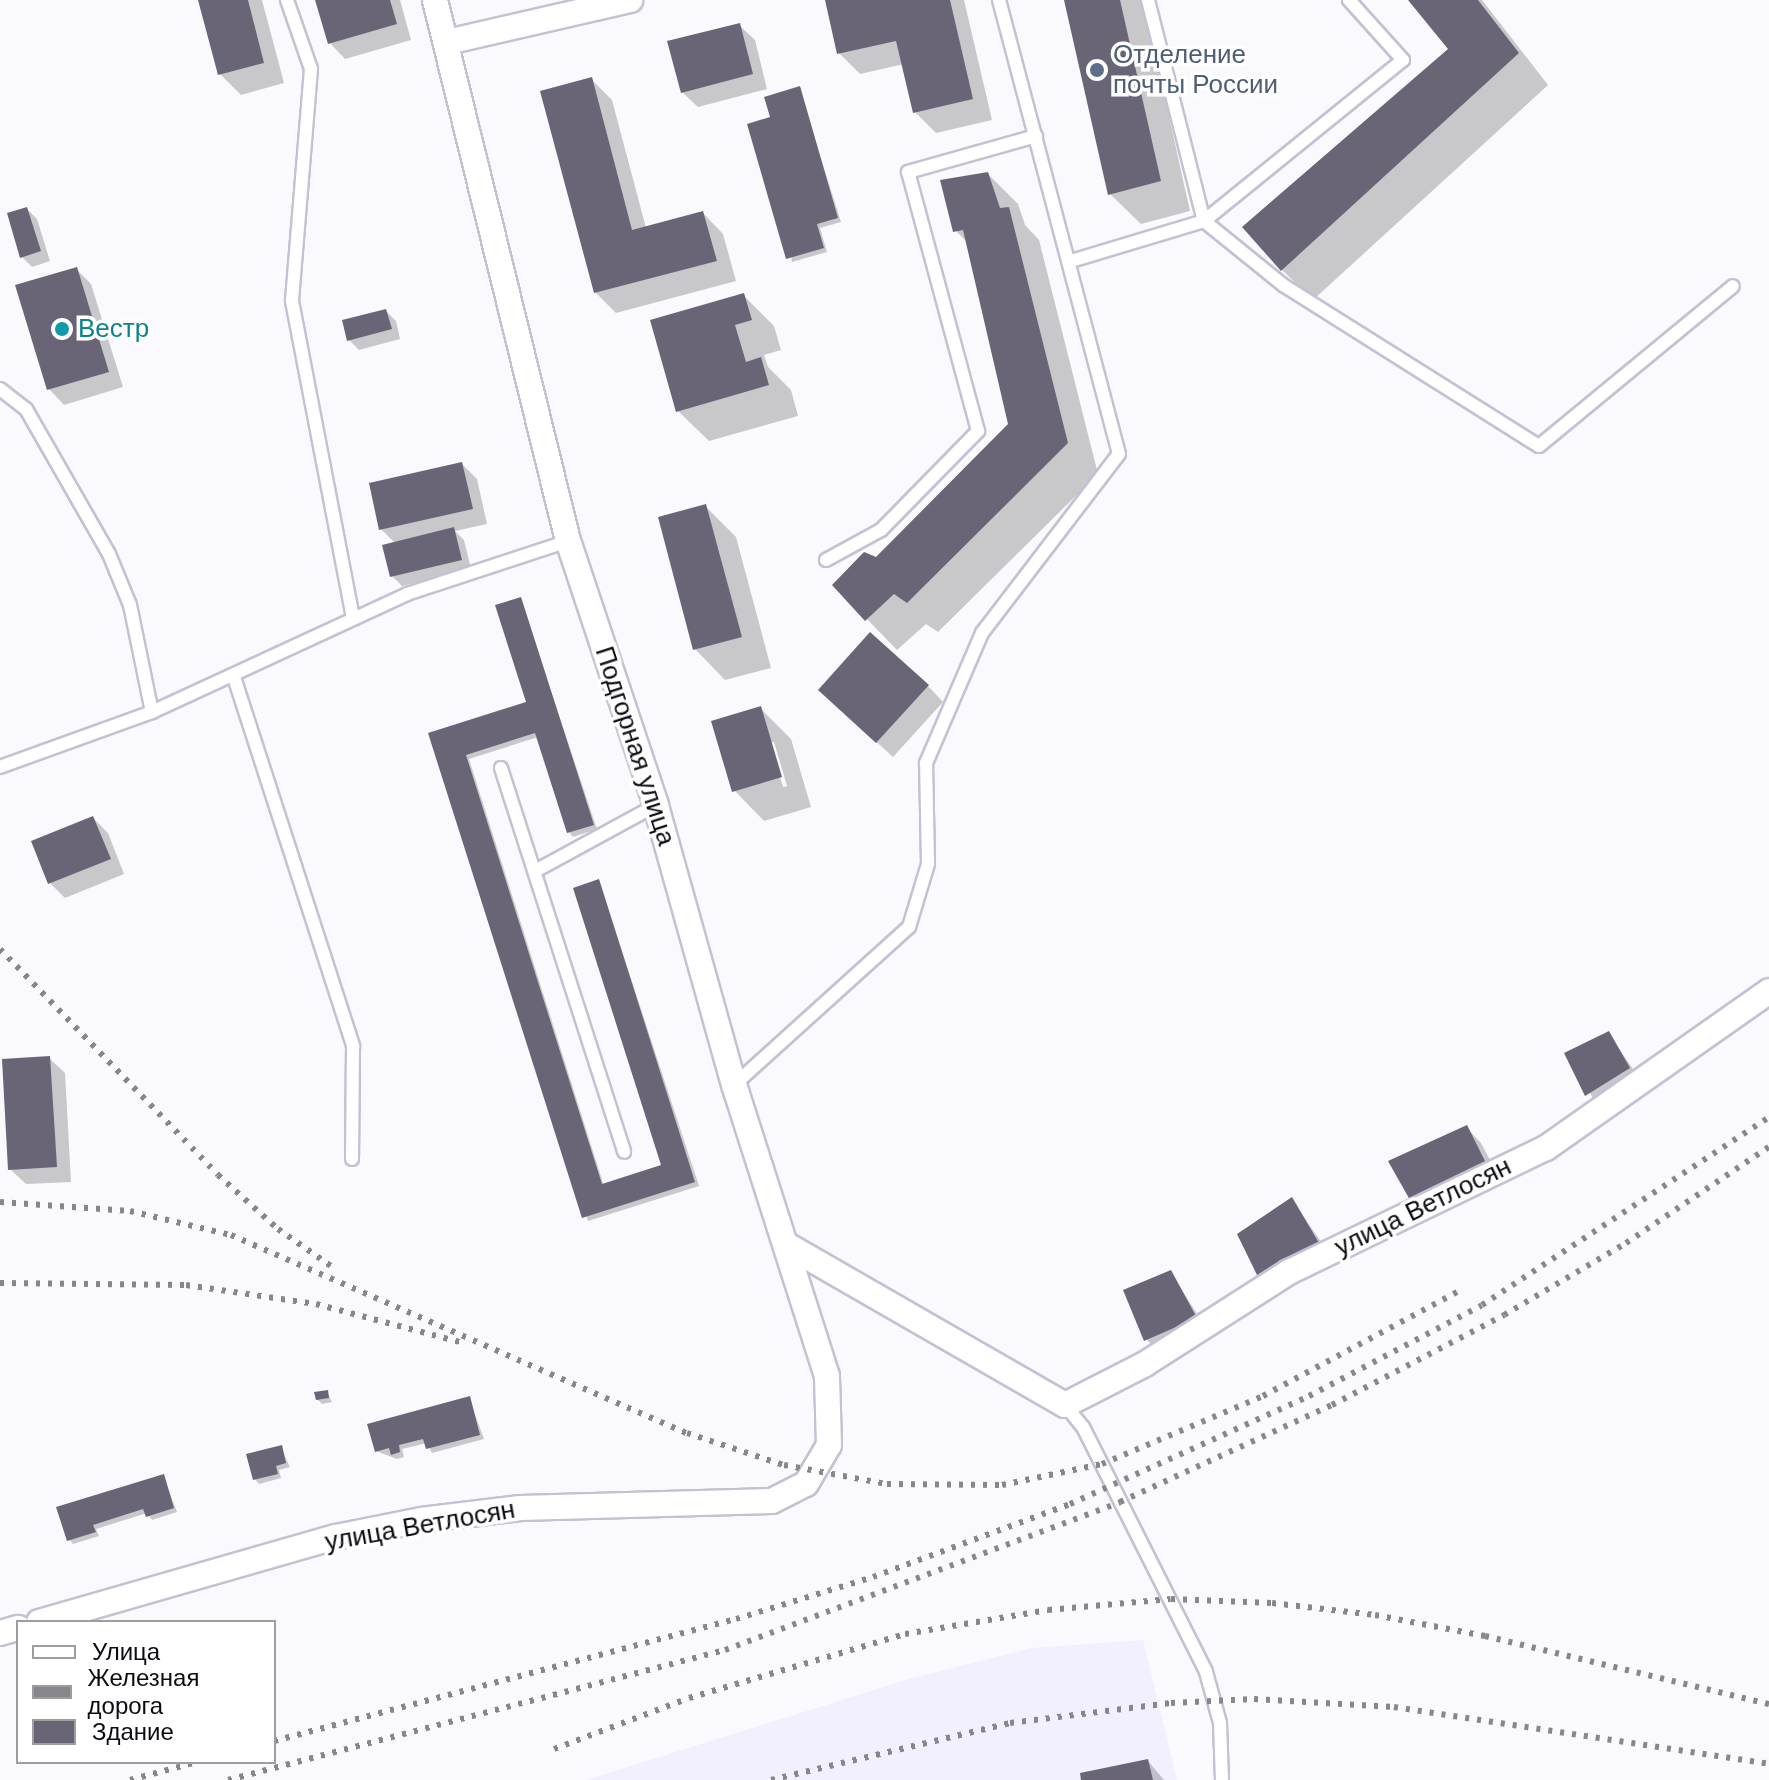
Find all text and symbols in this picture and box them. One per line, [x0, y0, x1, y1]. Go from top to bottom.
place label: Отделение почты России [1113, 39, 1278, 100]
marker: Отделение почты России [1088, 61, 1106, 79]
place label: Вестр [78, 313, 149, 345]
marker: Вестр [53, 320, 71, 338]
street label: Подгорная улица [588, 643, 682, 849]
street label: улица Ветлосян [1330, 1151, 1516, 1263]
street label: улица Ветлосян [323, 1494, 517, 1558]
legend [16, 1620, 276, 1764]
text: Улица [92, 1638, 160, 1665]
text: Железная дорога [88, 1664, 199, 1719]
text: Здание [92, 1718, 174, 1745]

